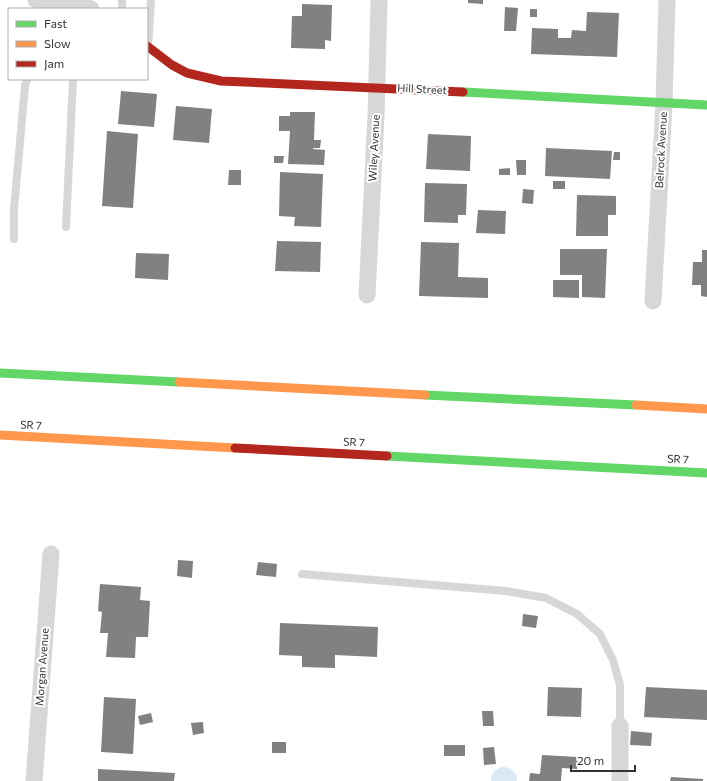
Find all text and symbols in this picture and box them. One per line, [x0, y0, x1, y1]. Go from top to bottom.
legend [8, 8, 148, 80]
text: Fast [44, 16, 67, 30]
text: Slow [44, 36, 71, 50]
text: Jam [44, 56, 64, 71]
street label: Hill Street [397, 81, 448, 96]
street label: Belrock Avenue [652, 111, 669, 189]
street label: Wiley Avenue [365, 114, 382, 182]
street label: SR 7 [20, 417, 42, 432]
street label: SR 7 [343, 434, 365, 449]
street label: SR 7 [667, 451, 689, 466]
street label: Morgan Avenue [32, 627, 51, 706]
scale bar [571, 747, 635, 773]
text: 20 m [577, 753, 604, 767]

